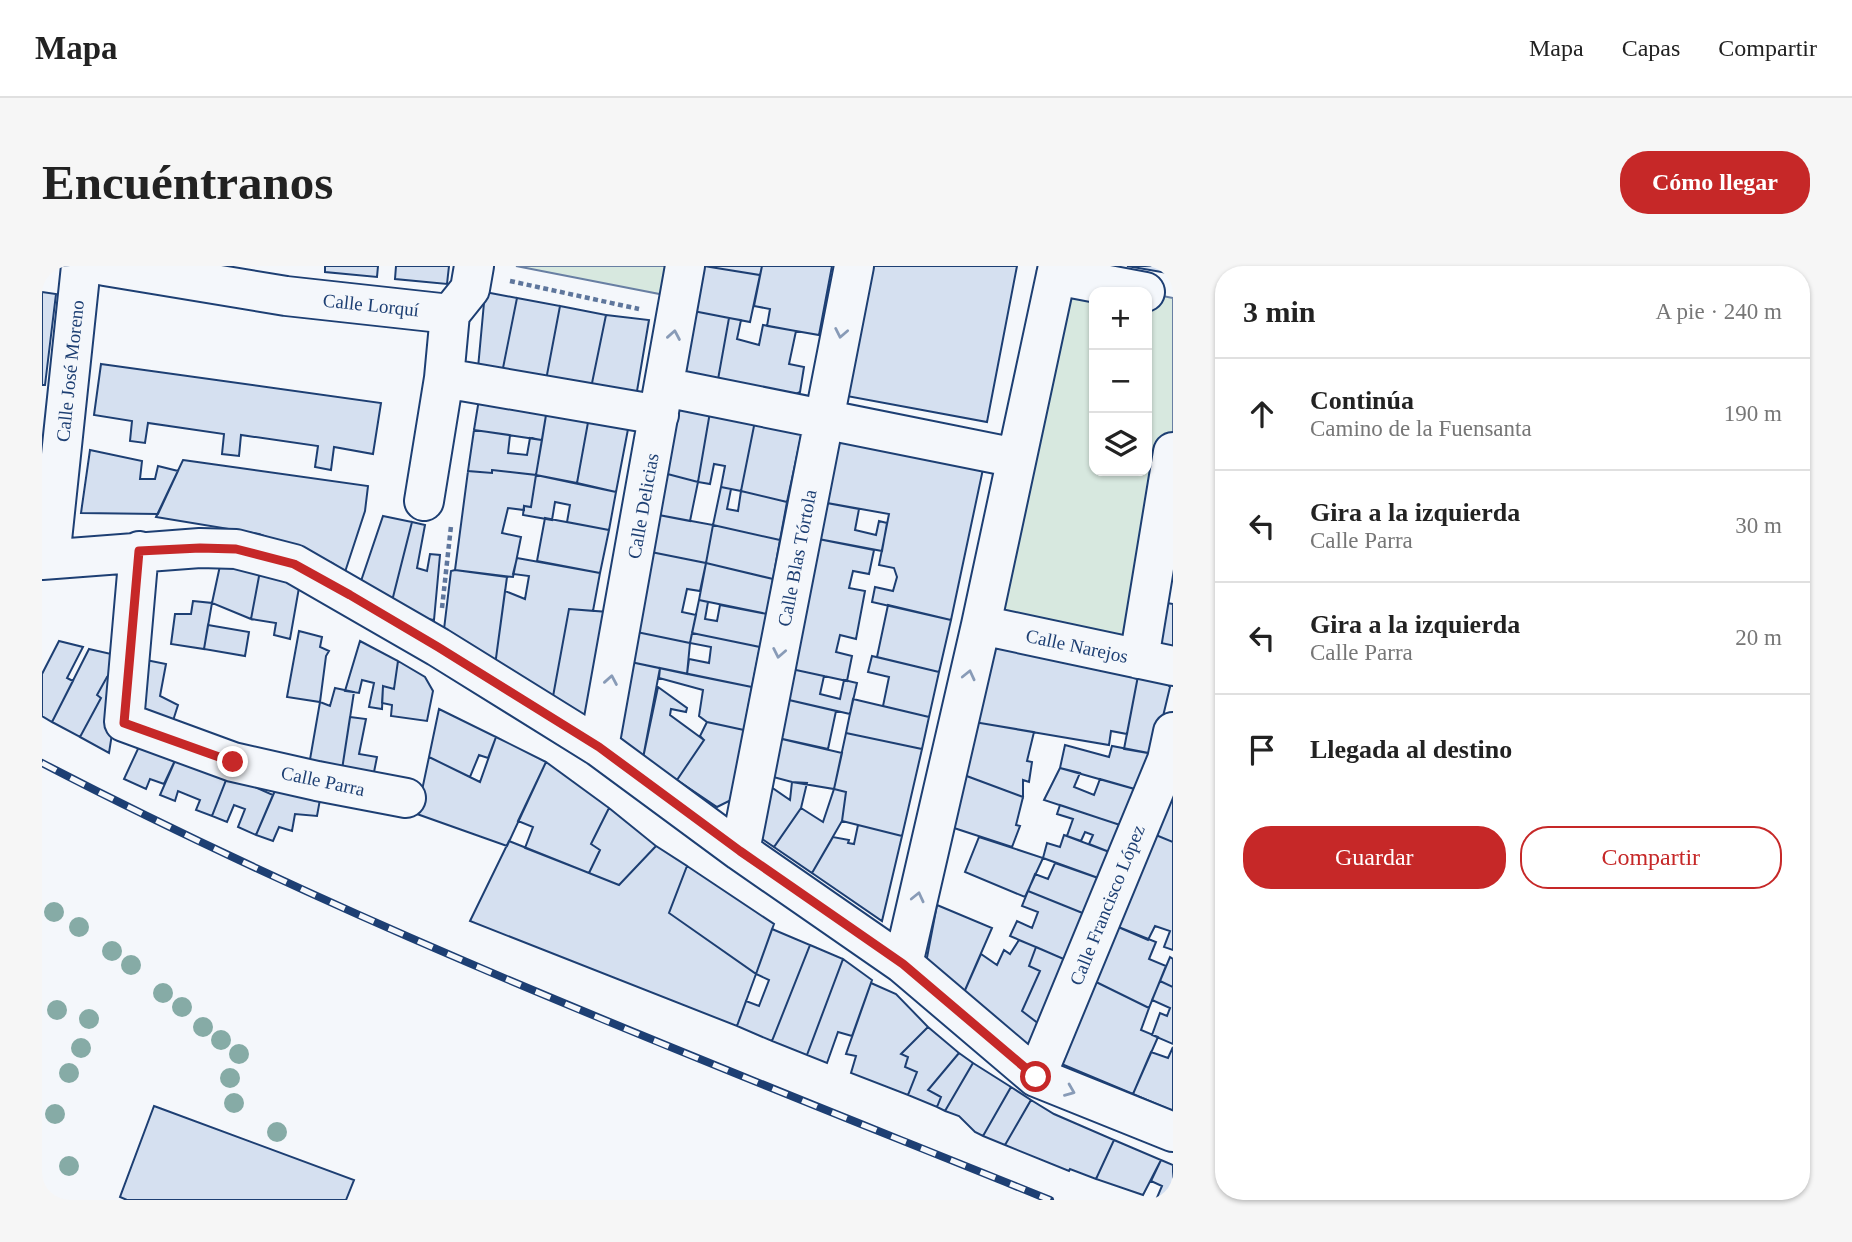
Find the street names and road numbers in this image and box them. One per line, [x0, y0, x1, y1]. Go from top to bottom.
street label: Calle Lorquí [322, 290, 421, 321]
street label: Calle José Moreno [52, 299, 88, 443]
street label: Calle Delicias [623, 451, 663, 561]
street label: Calle Blas Tórtola [773, 487, 821, 628]
street label: Calle Narejos [1024, 625, 1130, 667]
street label: Calle Parra [279, 762, 367, 800]
street label: Calle Francisco López [1065, 822, 1149, 988]

